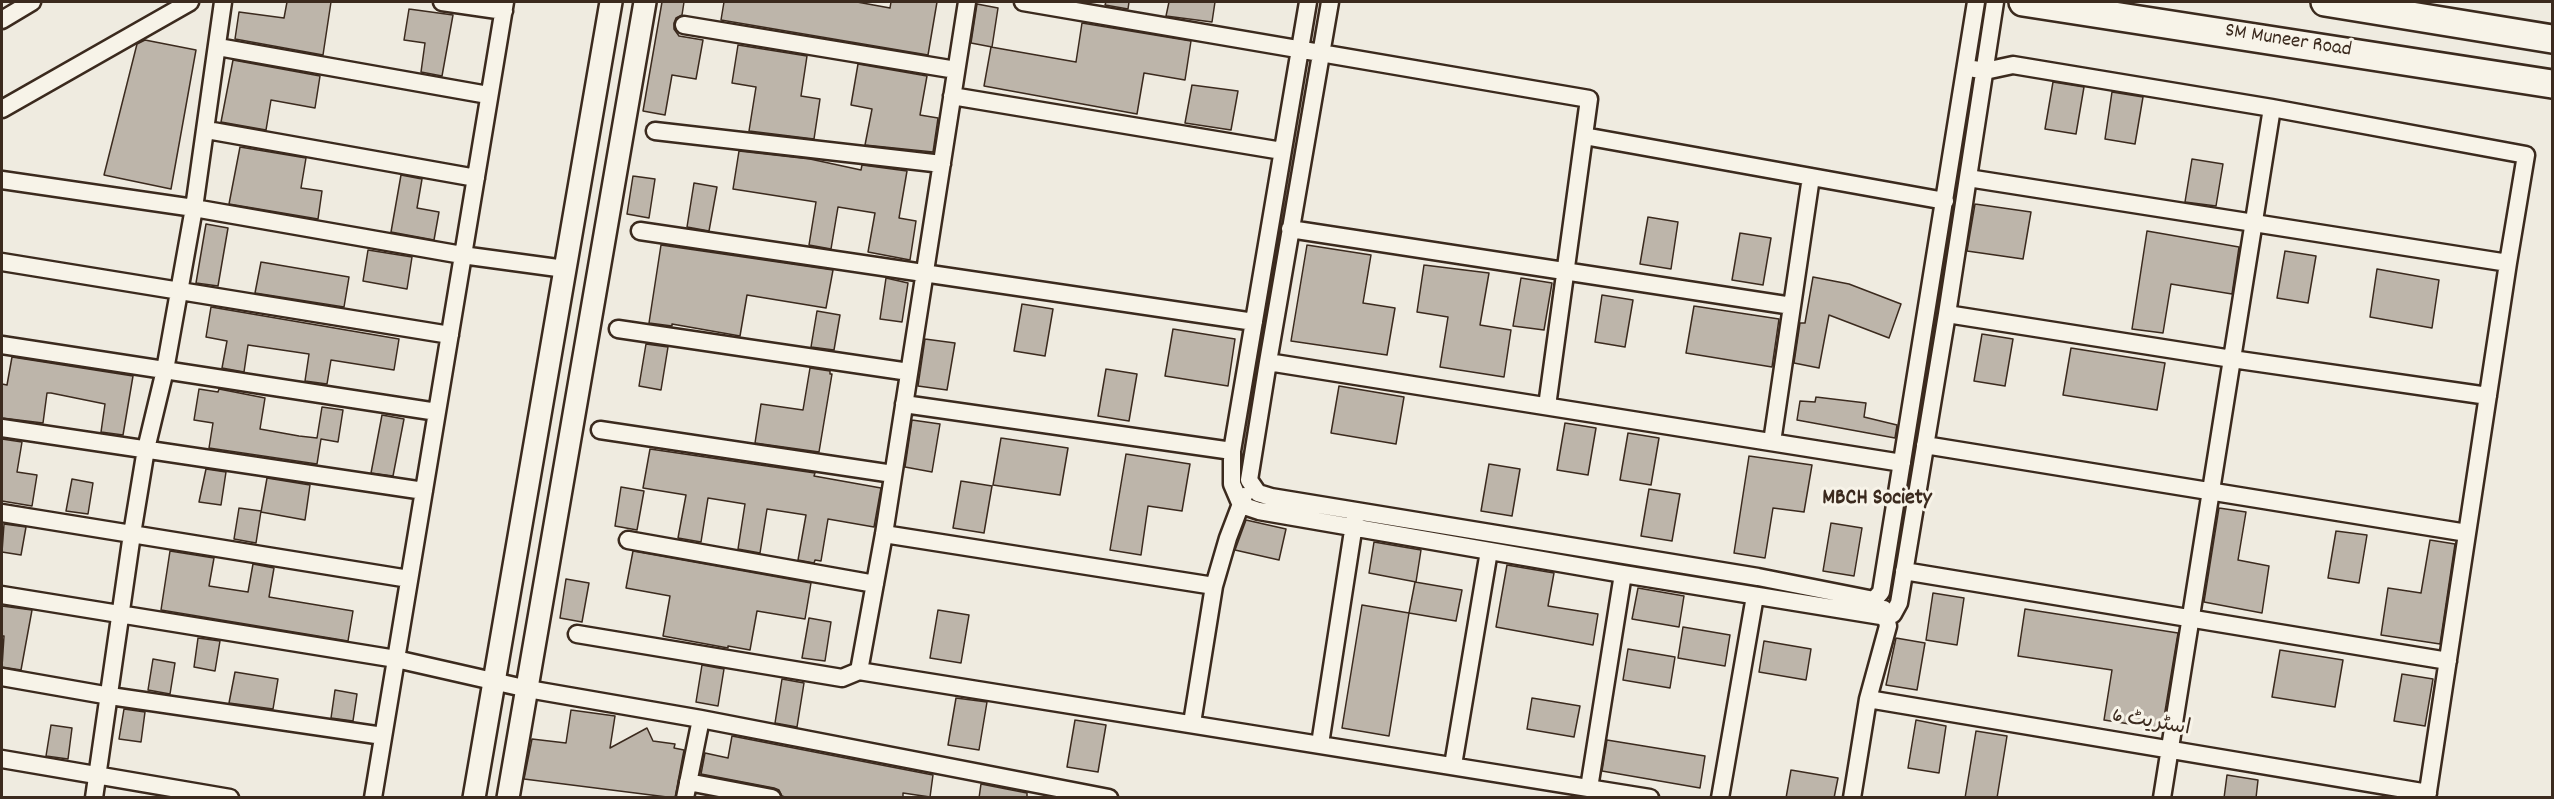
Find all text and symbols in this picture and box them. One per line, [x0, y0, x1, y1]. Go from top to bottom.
street label: SM Muneer Road [2223, 20, 2353, 64]
district label: MBCH Society [1822, 487, 1932, 513]
street label: اسٹریٹ 6 [2110, 705, 2192, 743]

